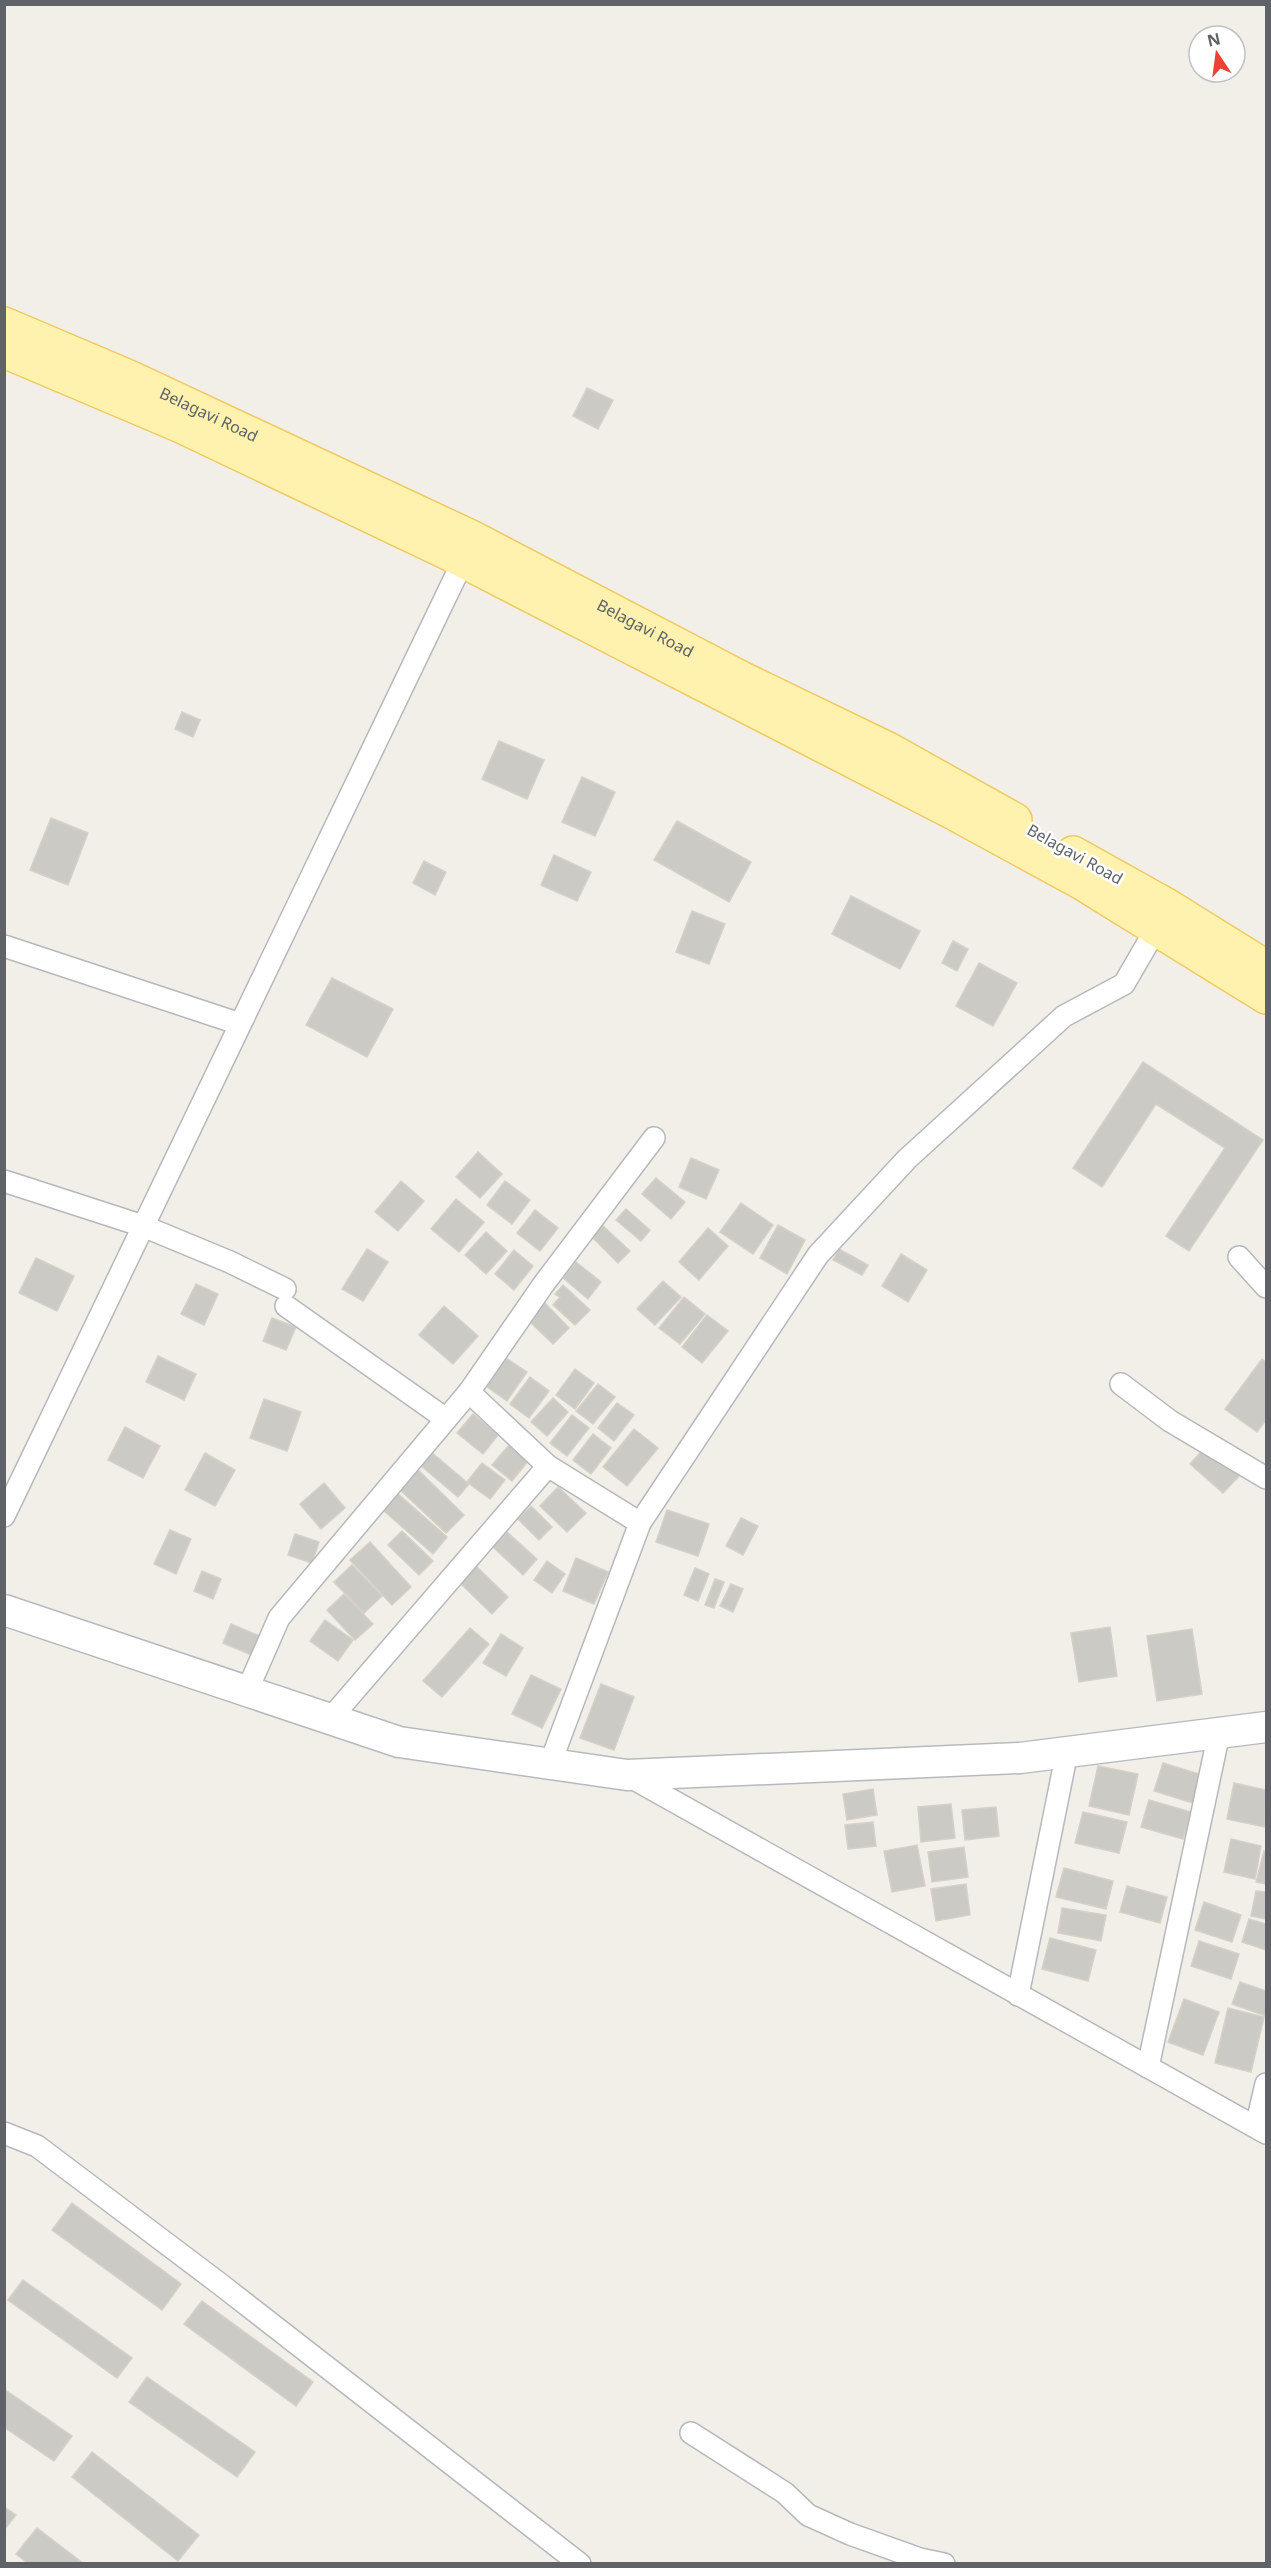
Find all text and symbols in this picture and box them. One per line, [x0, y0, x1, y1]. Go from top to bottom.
north arrow [1187, 24, 1247, 84]
text: N [1205, 27, 1222, 52]
street label: Belagavi Road [156, 382, 262, 447]
street label: Belagavi Road [593, 594, 698, 662]
street label: Belagavi Road [1023, 819, 1127, 889]

